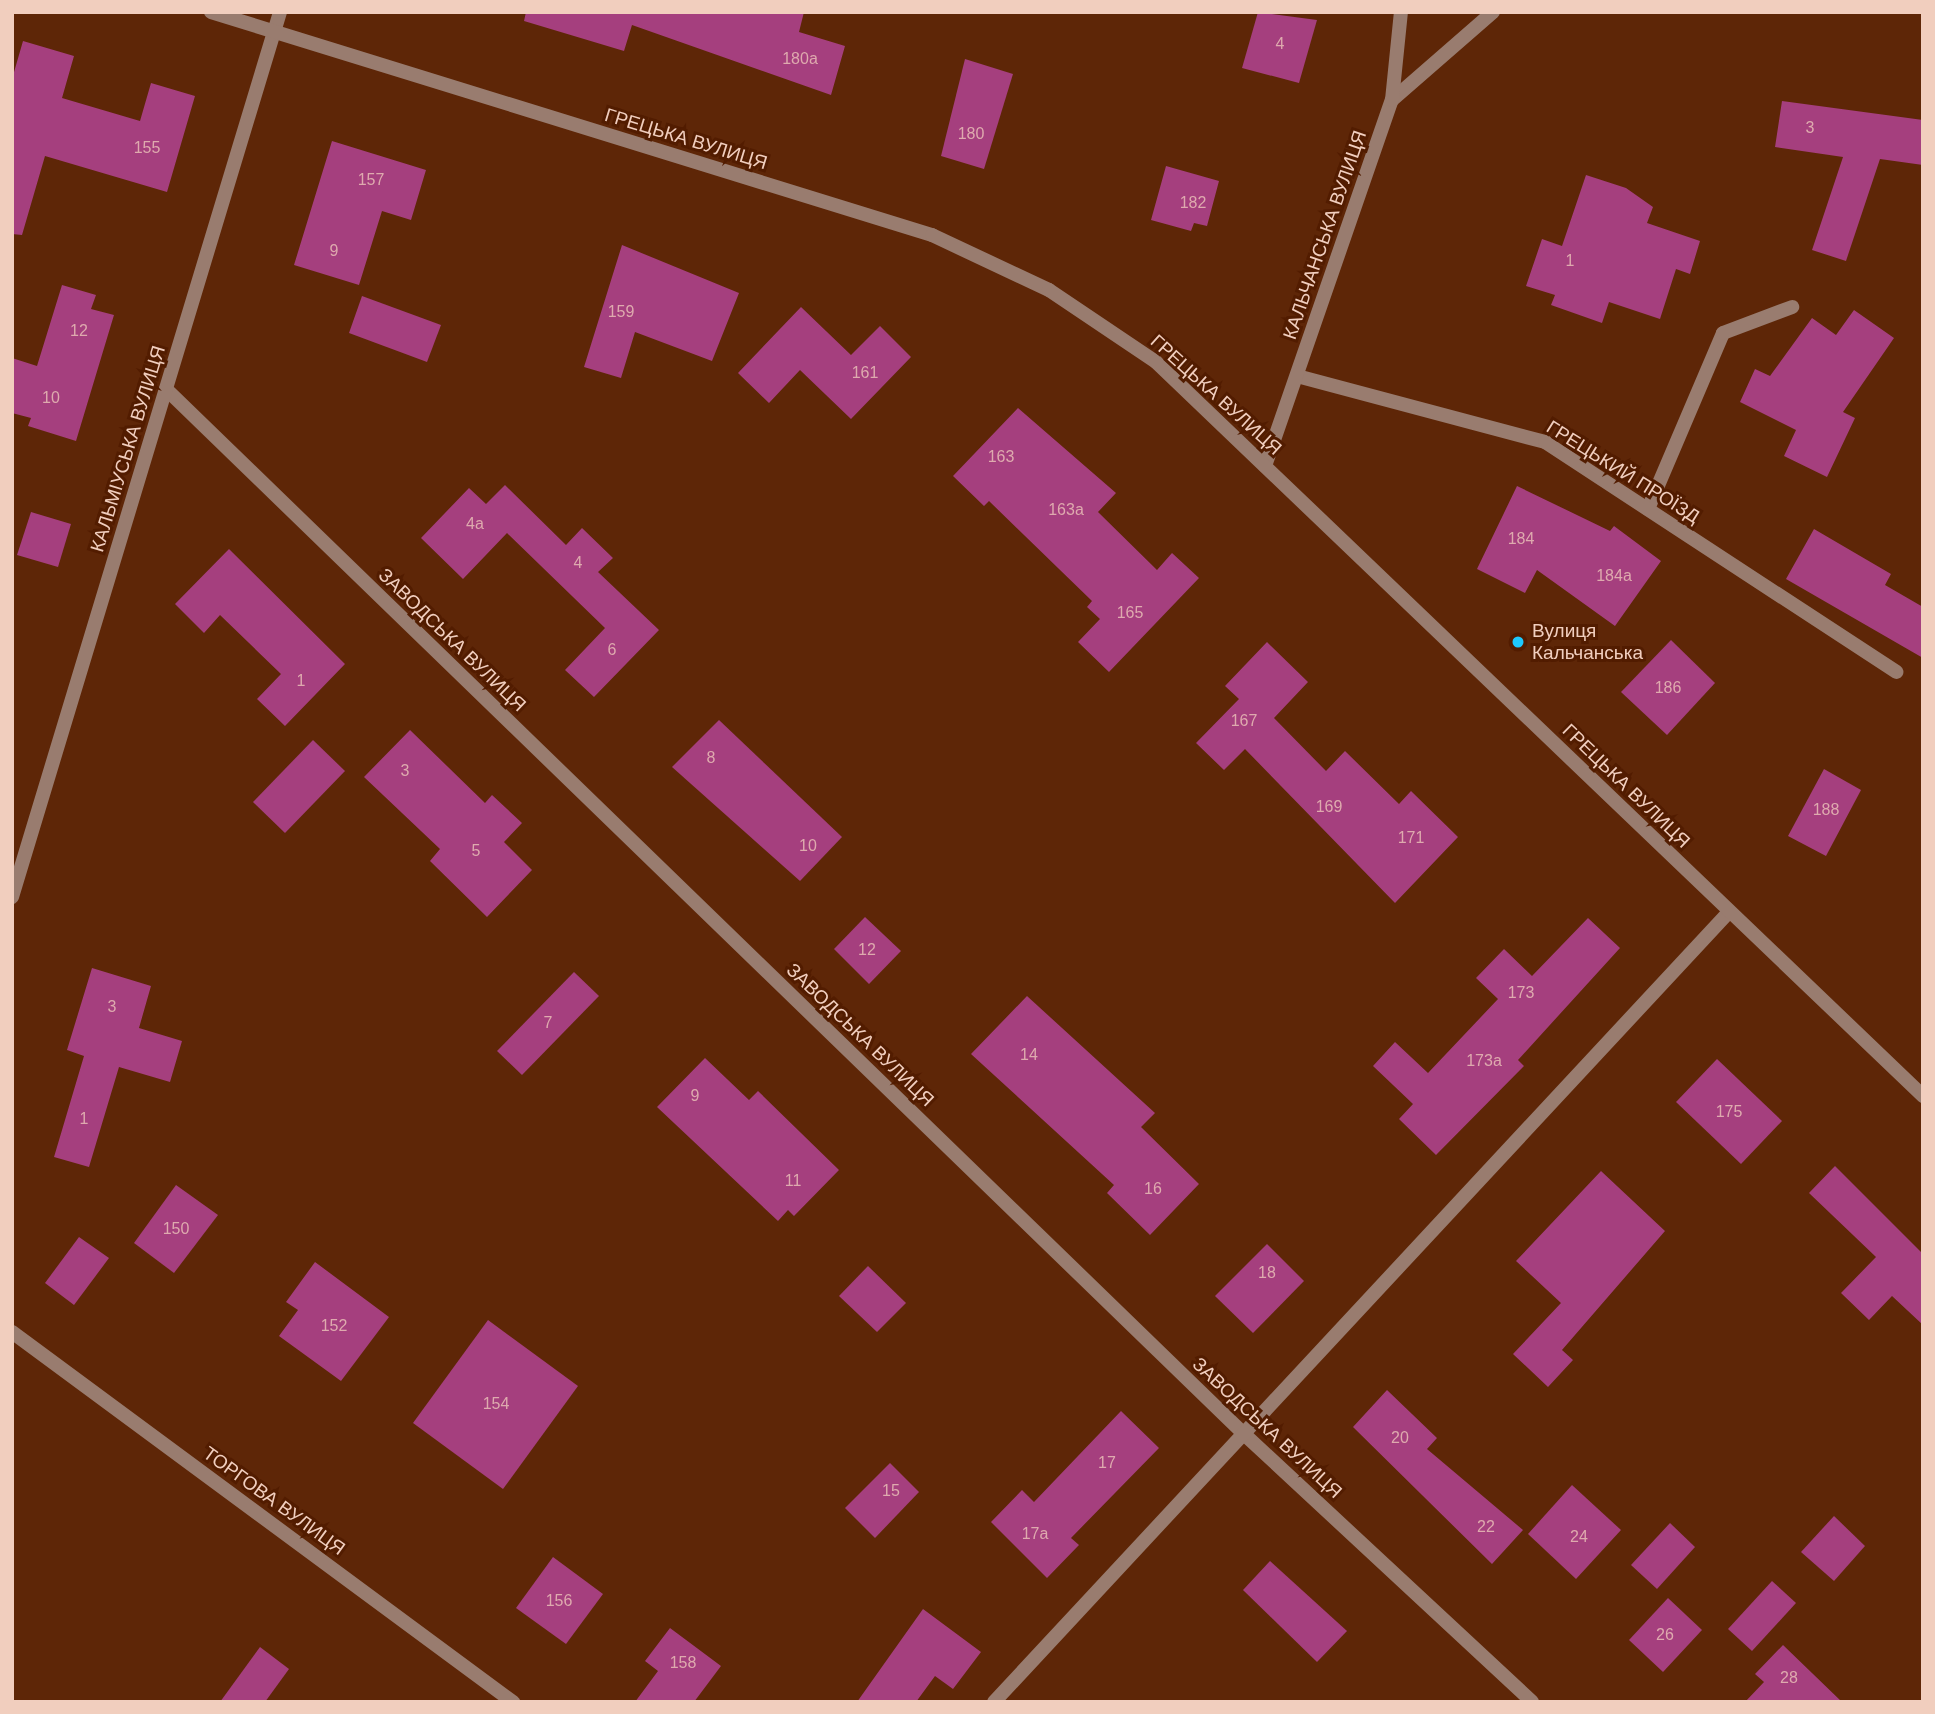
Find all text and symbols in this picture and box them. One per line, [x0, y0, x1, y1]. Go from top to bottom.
house number: 4 [1276, 34, 1284, 54]
house number: 180а [782, 49, 818, 69]
street label: ГРЕЦЬКА ВУЛИЦЯ [602, 103, 770, 175]
house number: 3 [1806, 118, 1814, 138]
house number: 180 [958, 124, 984, 144]
street label: КАЛЬЧАНСЬКА ВУЛИЦЯ [1279, 128, 1371, 342]
house number: 155 [134, 138, 160, 158]
house number: 157 [358, 170, 384, 190]
house number: 182 [1180, 193, 1206, 213]
house number: 9 [330, 241, 338, 261]
house number: 1 [1566, 251, 1574, 271]
house number: 159 [608, 302, 634, 322]
house number: 12 [70, 321, 88, 341]
street label: ГРЕЦЬКА ВУЛИЦЯ [1146, 330, 1286, 460]
street label: КАЛЬМІУСЬКА ВУЛИЦЯ [86, 343, 170, 555]
house number: 161 [852, 363, 878, 383]
house number: 10 [42, 388, 60, 408]
street label: ГРЕЦЬКИЙ ПРОЇЗД [1542, 416, 1704, 528]
house number: 163 [988, 447, 1014, 467]
house number: 163а [1048, 500, 1084, 520]
house number: 4а [466, 514, 484, 534]
house number: 184 [1508, 529, 1534, 549]
house number: 4 [574, 553, 582, 573]
street label: ЗАВОДСЬКА ВУЛИЦЯ [374, 564, 530, 716]
house number: 184а [1596, 566, 1632, 586]
house number: 165 [1117, 603, 1143, 623]
place label: Вулиця Кальчанська [1532, 620, 1643, 664]
marker: Вулиця Кальчанська [1510, 634, 1526, 650]
house number: 6 [608, 640, 616, 660]
house number: 1 [297, 671, 305, 691]
house number: 186 [1655, 678, 1681, 698]
house number: 167 [1231, 711, 1257, 731]
street label: ГРЕЦЬКА ВУЛИЦЯ [1557, 719, 1695, 853]
house number: 8 [707, 748, 715, 768]
house number: 3 [401, 761, 409, 781]
house number: 169 [1316, 797, 1342, 817]
house number: 188 [1813, 800, 1839, 820]
house number: 171 [1398, 828, 1424, 848]
house number: 10 [799, 836, 817, 856]
house number: 5 [472, 841, 480, 861]
house number: 12 [858, 940, 876, 960]
street label: ЗАВОДСЬКА ВУЛИЦЯ [782, 959, 938, 1111]
house number: 173 [1508, 983, 1534, 1003]
house number: 3 [108, 997, 116, 1017]
house number: 7 [544, 1013, 552, 1033]
house number: 14 [1020, 1045, 1038, 1065]
house number: 173а [1466, 1051, 1502, 1071]
house number: 9 [691, 1086, 699, 1106]
house number: 175 [1716, 1102, 1742, 1122]
house number: 1 [80, 1109, 88, 1129]
house number: 11 [785, 1171, 801, 1191]
house number: 16 [1144, 1179, 1162, 1199]
house number: 150 [163, 1219, 189, 1239]
house number: 18 [1258, 1263, 1276, 1283]
house number: 152 [321, 1316, 347, 1336]
street label: ЗАВОДСЬКА ВУЛИЦЯ [1188, 1353, 1346, 1503]
house number: 154 [483, 1394, 509, 1414]
house number: 20 [1391, 1428, 1409, 1448]
street label: ТОРГОВА ВУЛИЦЯ [199, 1442, 349, 1560]
house number: 17 [1098, 1453, 1116, 1473]
house number: 15 [882, 1481, 900, 1501]
house number: 22 [1477, 1517, 1495, 1537]
house number: 17а [1022, 1524, 1048, 1544]
house number: 24 [1570, 1527, 1588, 1547]
house number: 156 [546, 1591, 572, 1611]
house number: 26 [1656, 1625, 1674, 1645]
house number: 158 [670, 1653, 696, 1673]
house number: 28 [1780, 1668, 1798, 1688]

